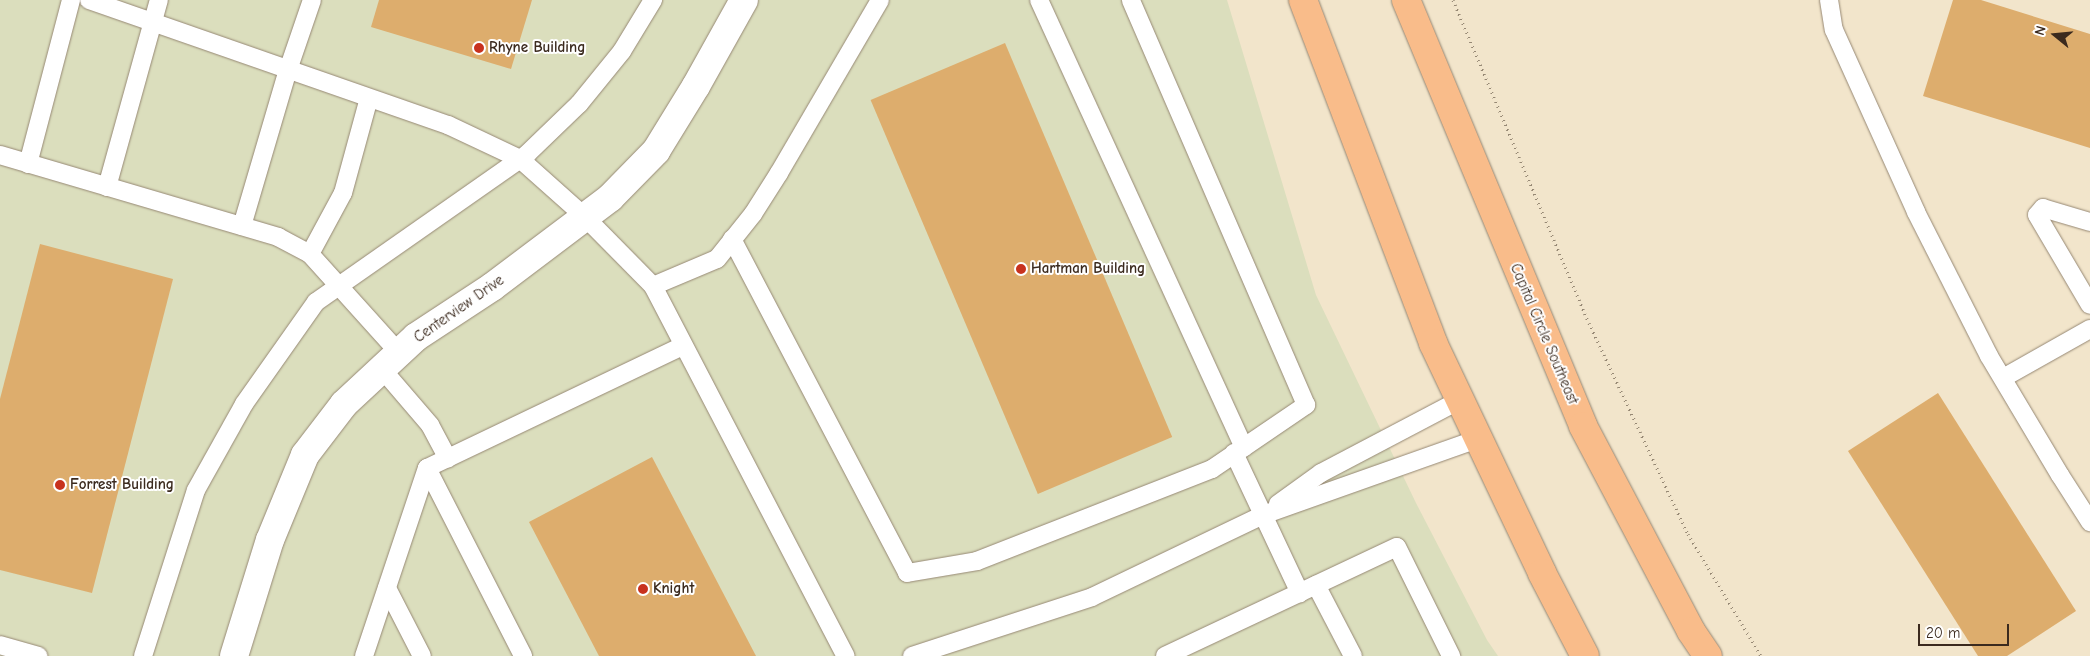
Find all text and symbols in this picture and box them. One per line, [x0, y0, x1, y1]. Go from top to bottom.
north arrow [2030, 10, 2080, 60]
text: N [2031, 24, 2050, 37]
place label: Rhyne Building [489, 39, 585, 57]
marker: Rhyne Building [473, 42, 485, 54]
place label: Hartman Building [1031, 260, 1145, 278]
street label: Capital Circle Southeast [1506, 261, 1582, 407]
marker: Hartman Building [1015, 263, 1027, 275]
street label: Centerview Drive [411, 271, 507, 347]
place label: Forrest Building [70, 476, 174, 494]
marker: Forrest Building [54, 479, 66, 491]
place label: Knight [653, 580, 694, 598]
marker: Knight [637, 583, 649, 595]
scale bar [1920, 614, 2011, 646]
text: 20 m [1926, 624, 1960, 642]

